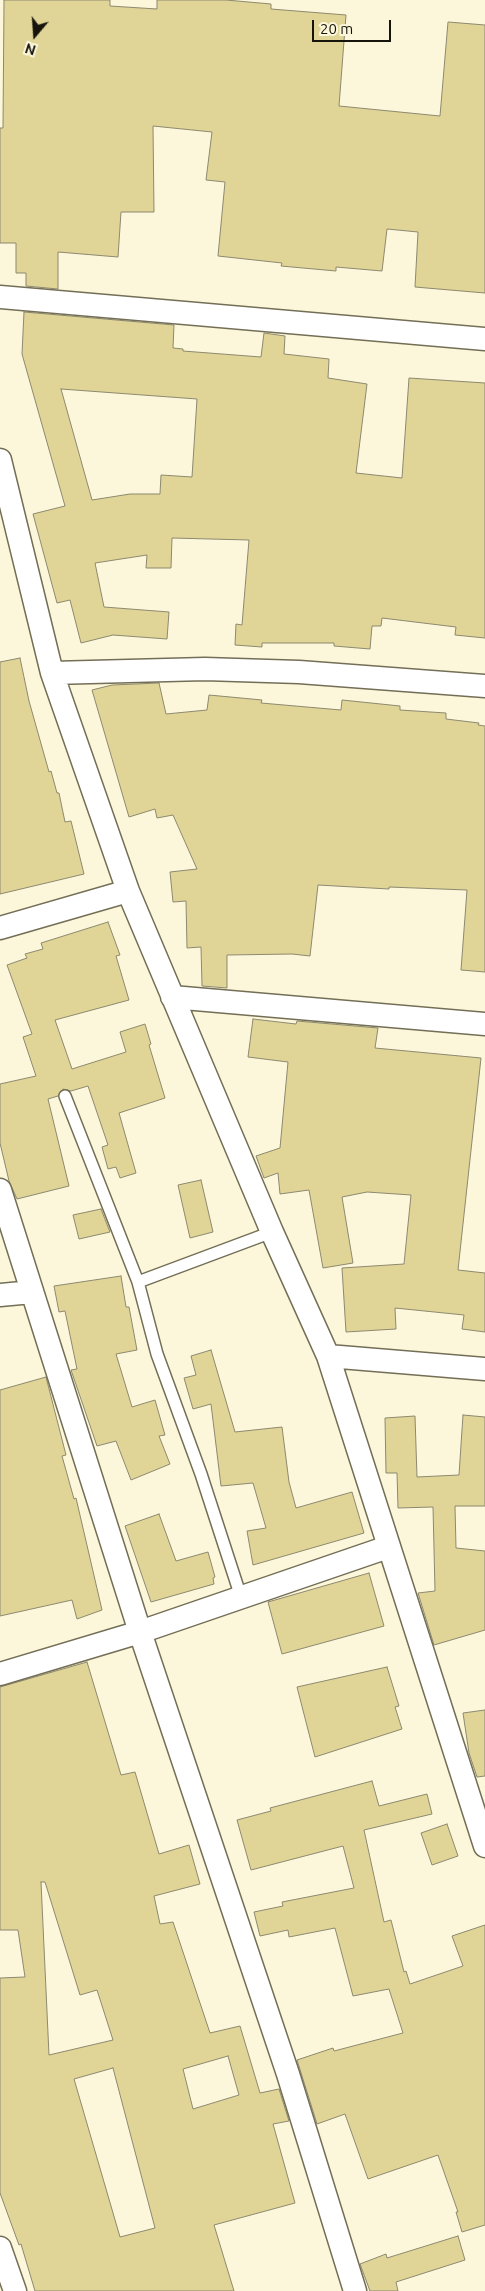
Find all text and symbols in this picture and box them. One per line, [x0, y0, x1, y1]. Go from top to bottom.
north arrow [10, 10, 60, 60]
scale bar [315, 10, 394, 42]
text: 20 m [320, 20, 353, 37]
text: N [23, 40, 38, 58]

